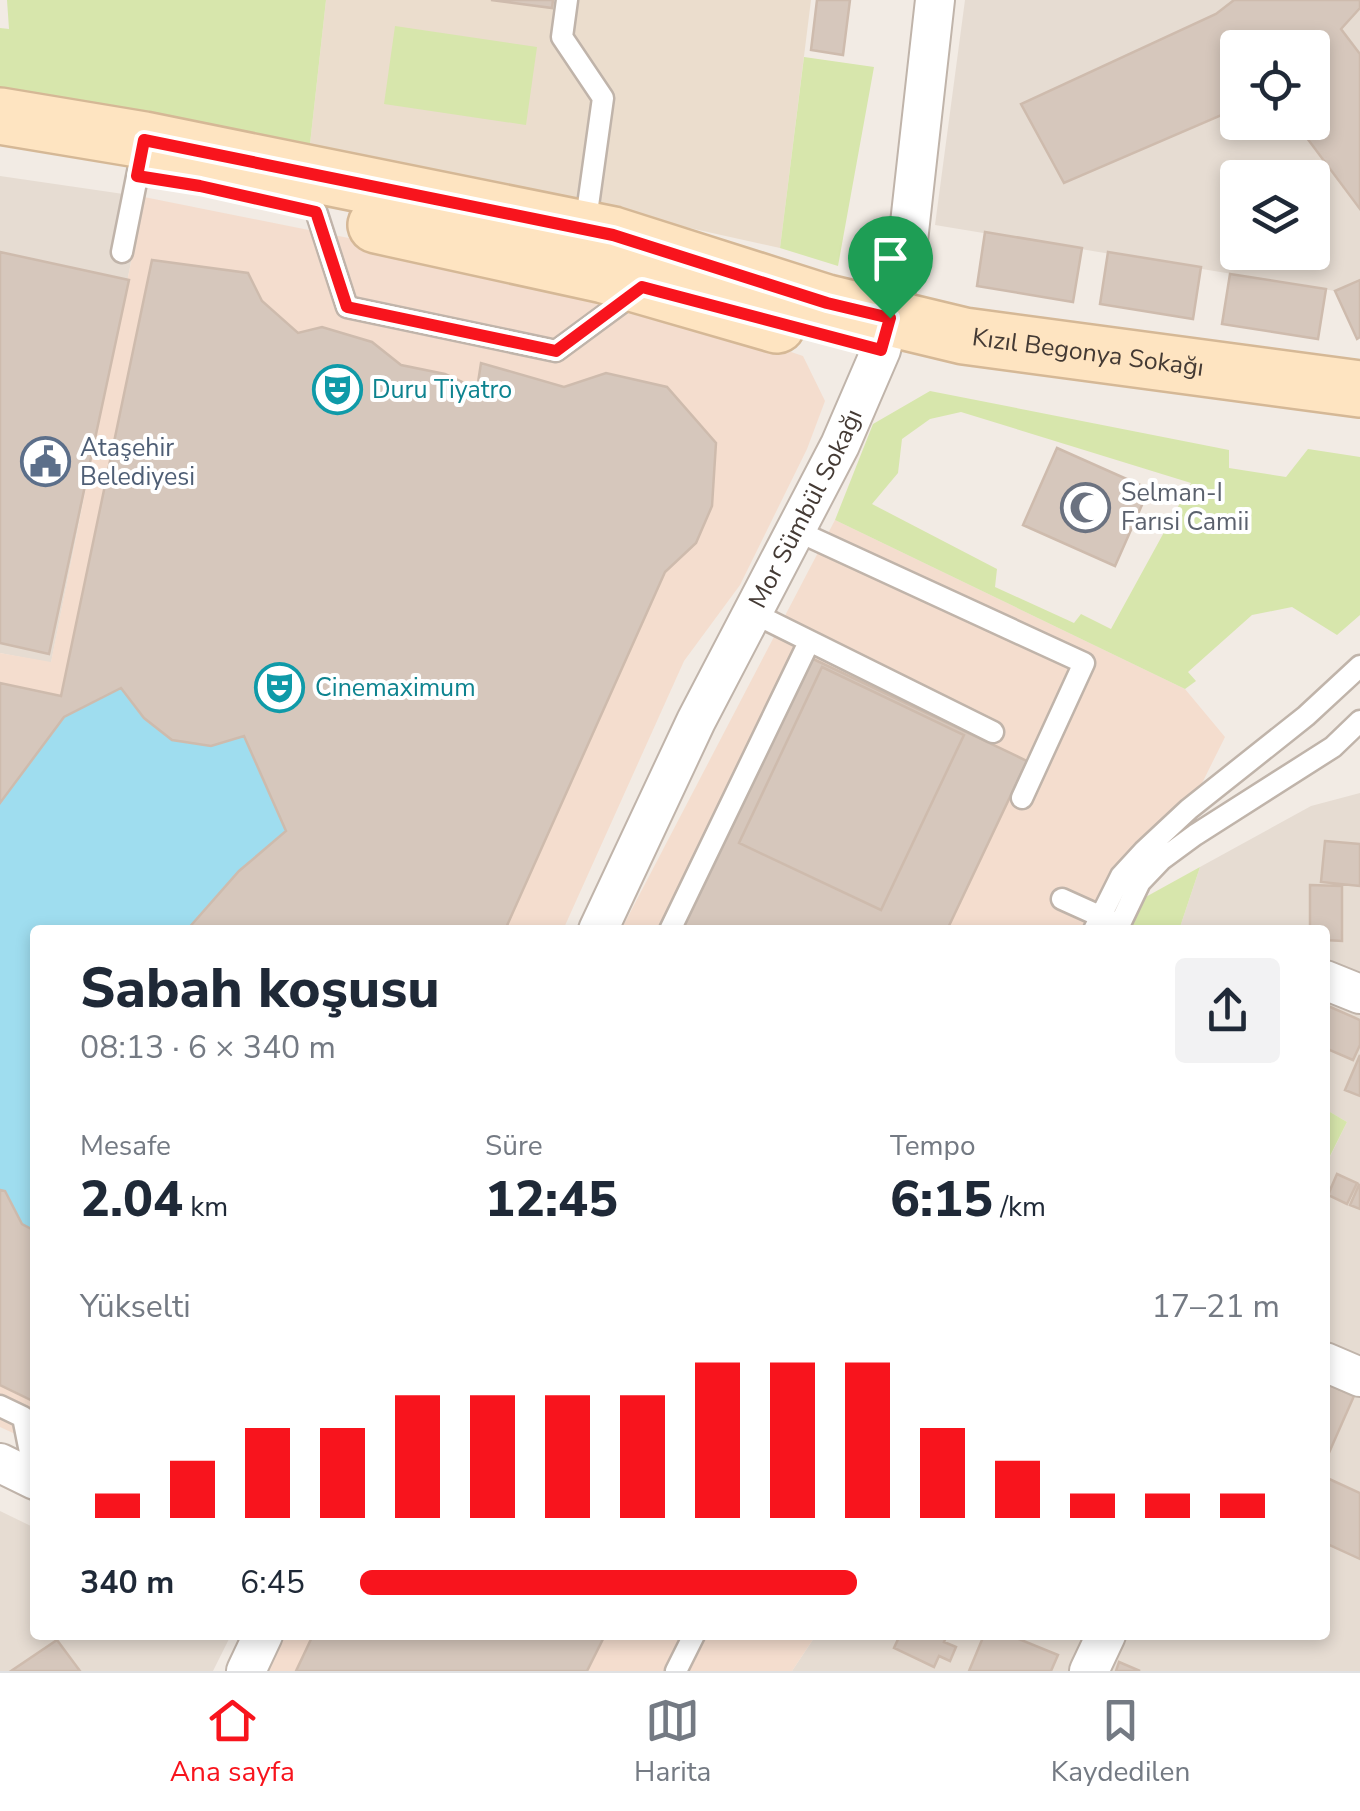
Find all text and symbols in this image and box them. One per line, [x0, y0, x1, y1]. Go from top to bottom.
map controls [1220, 30, 1330, 270]
button: locate [1220, 30, 1330, 140]
button: layers [1220, 160, 1330, 270]
pin [848, 216, 933, 319]
icon: arrive [863, 231, 918, 286]
street label: Kızıl Begonya Sokağı [970, 320, 1206, 385]
theatre icon: Duru Tiyatro [311, 364, 363, 416]
place label: Duru Tiyatro [372, 373, 512, 407]
street label: Mor Sümbül Sokağı [741, 404, 870, 614]
place label: Ataşehir Belediyesi [80, 431, 195, 494]
public building icon: Ataşehir Belediyesi [19, 436, 71, 488]
place label: Selman-I Farısi Camii [1121, 476, 1249, 539]
mosque icon: Selman-I Farısi Camii [1060, 481, 1112, 533]
theatre icon: Cinemaximum [254, 662, 306, 714]
place label: Cinemaximum [315, 671, 476, 705]
text: Sabah koşusu [80, 951, 440, 1026]
button: share [1175, 958, 1280, 1063]
text: 08:13 · 6 × 340 m [80, 1026, 336, 1069]
text: Mesafe [80, 1127, 171, 1165]
text: Süre [485, 1127, 543, 1165]
text: Tempo [890, 1127, 975, 1165]
text: 2.04 [80, 1165, 183, 1234]
text: 12:45 [485, 1165, 618, 1234]
text: 6:15 [890, 1165, 993, 1234]
text: km [183, 1188, 228, 1226]
text: /km [993, 1188, 1046, 1226]
text: Yükselti [80, 1285, 191, 1328]
text: 17–21 m [1152, 1285, 1280, 1328]
text: 340 m [80, 1561, 174, 1604]
text: 6:45 [240, 1561, 305, 1604]
tab: Ana sayfa [170, 1693, 295, 1791]
tab: Harita [634, 1693, 711, 1791]
tab: Kaydedilen [1051, 1693, 1190, 1791]

